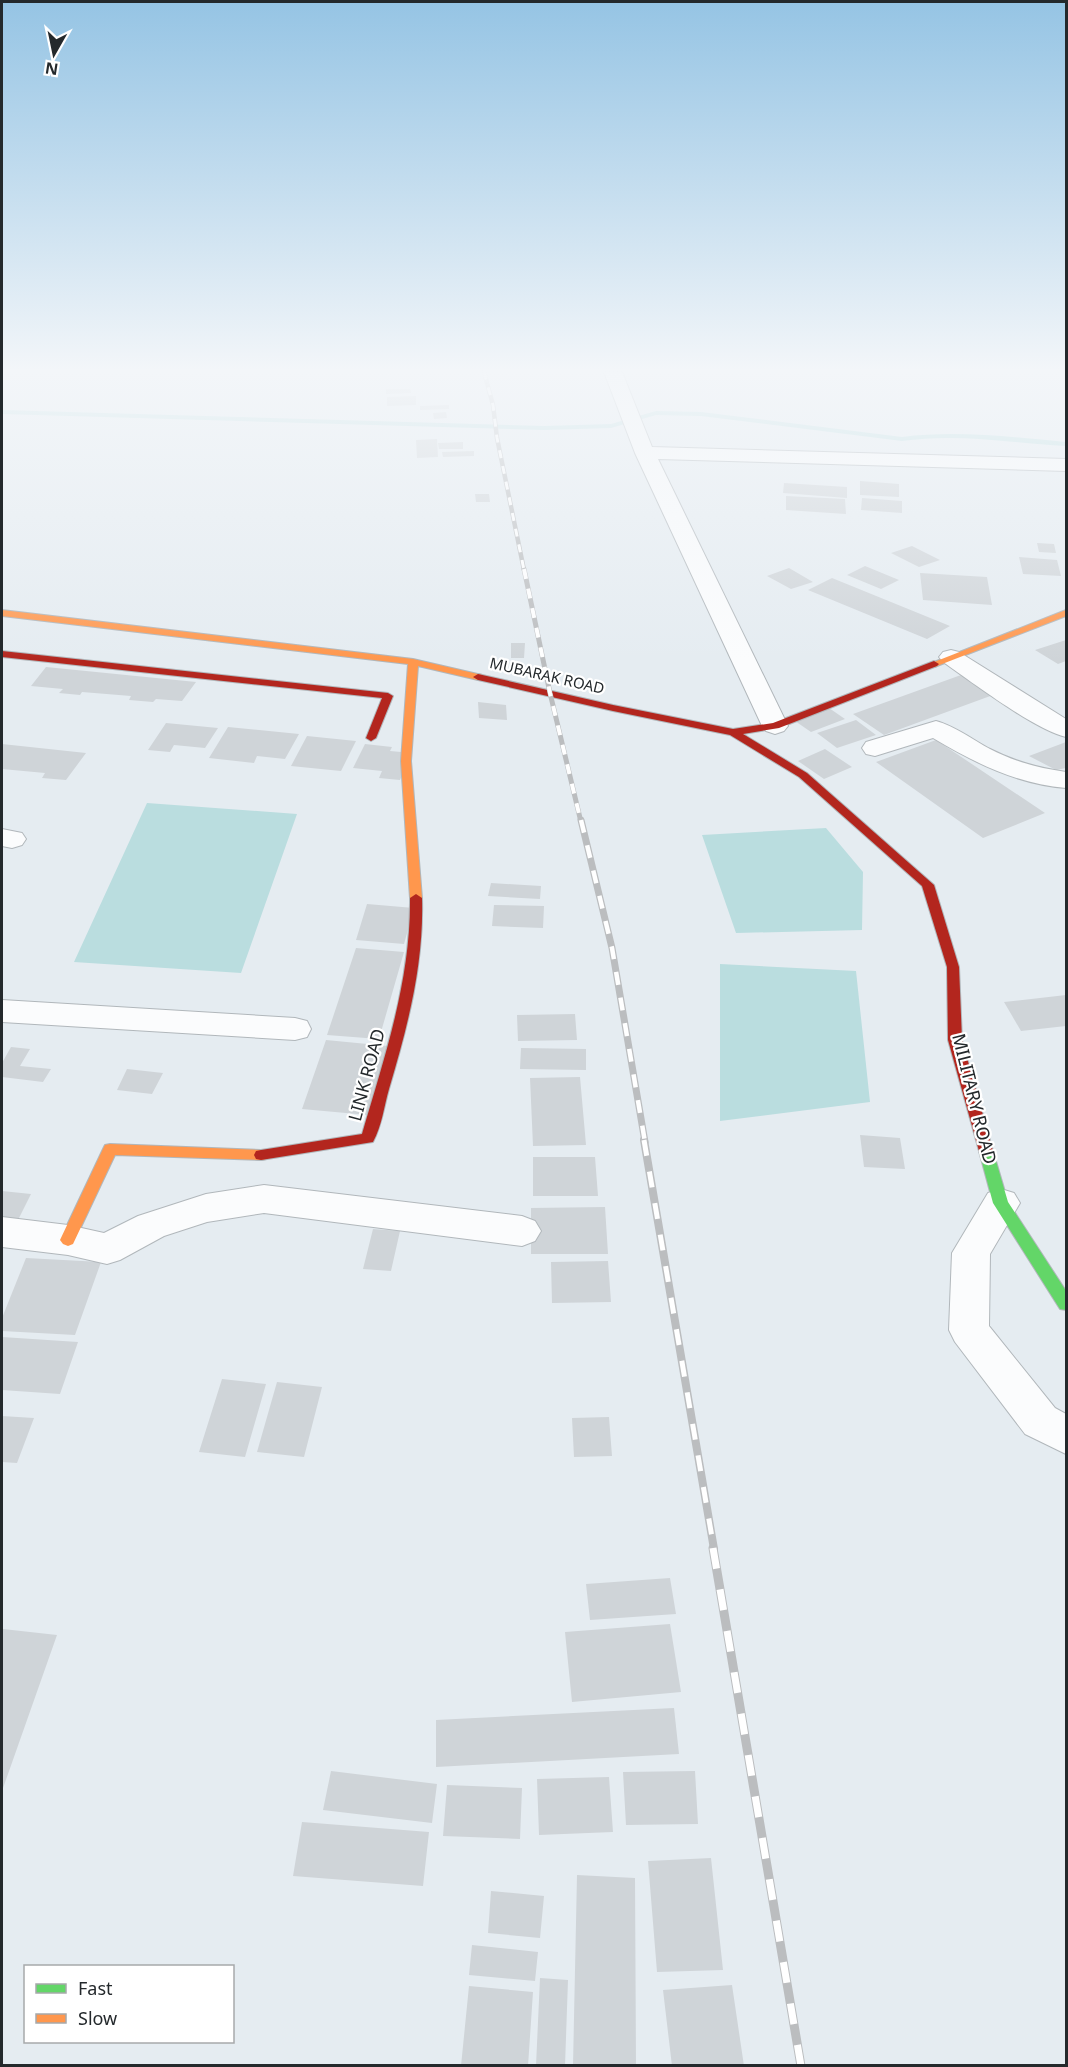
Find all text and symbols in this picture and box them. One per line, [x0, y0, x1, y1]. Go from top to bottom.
north arrow [24, 24, 84, 84]
text: N [44, 57, 60, 81]
street label: MUBARAK ROAD [488, 652, 607, 698]
street label: LINK ROAD [342, 1026, 390, 1124]
street label: MILITARY ROAD [947, 1031, 1003, 1167]
legend [24, 1965, 234, 2043]
text: Fast [78, 1976, 113, 2000]
text: Slow [78, 2006, 117, 2030]

